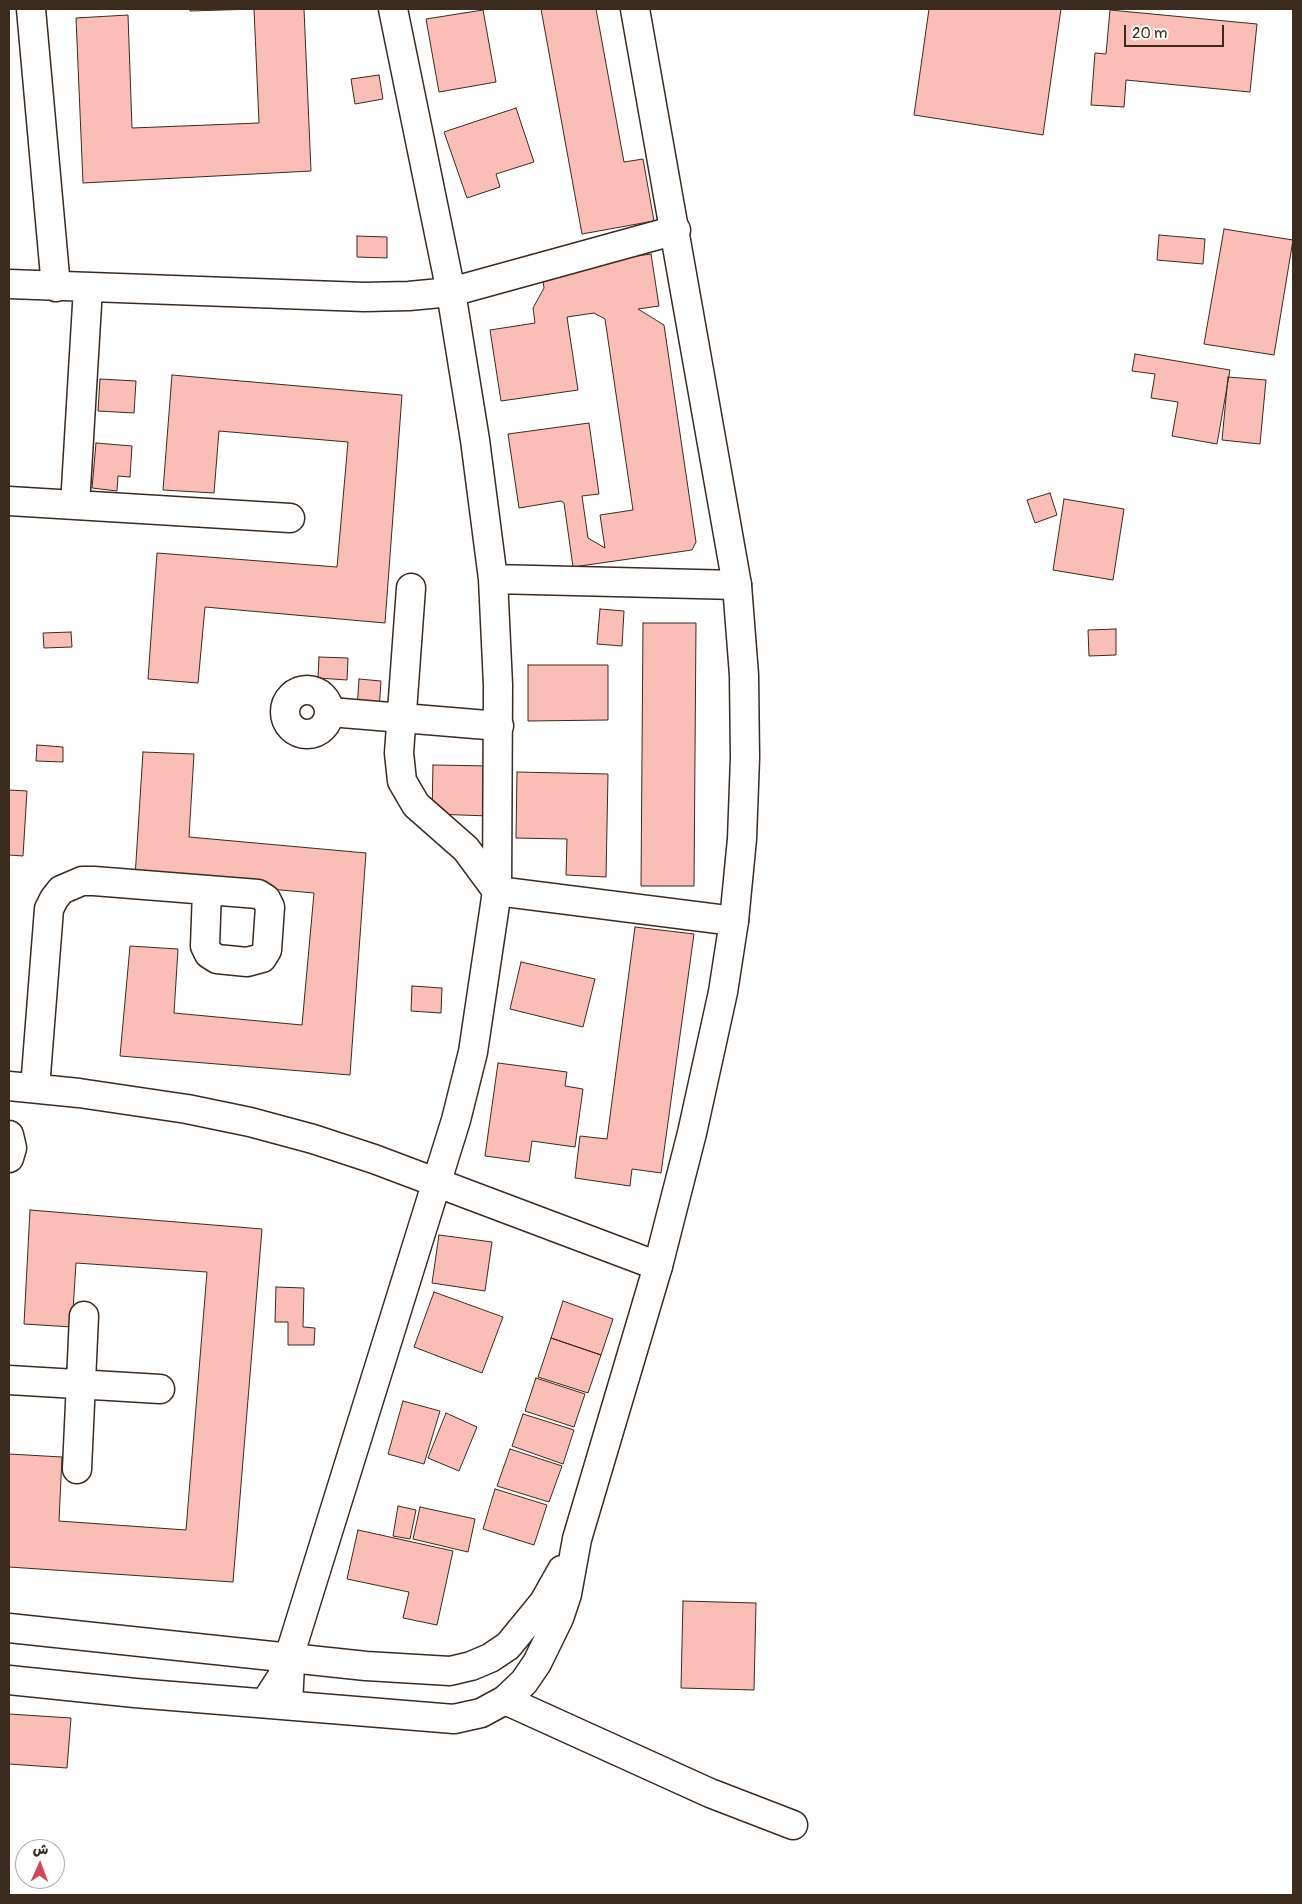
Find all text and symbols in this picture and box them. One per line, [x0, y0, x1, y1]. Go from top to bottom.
scale bar [1127, 15, 1227, 47]
text: 20 m [1132, 24, 1167, 43]
north arrow [15, 1839, 65, 1889]
text: ش [33, 1841, 49, 1858]

